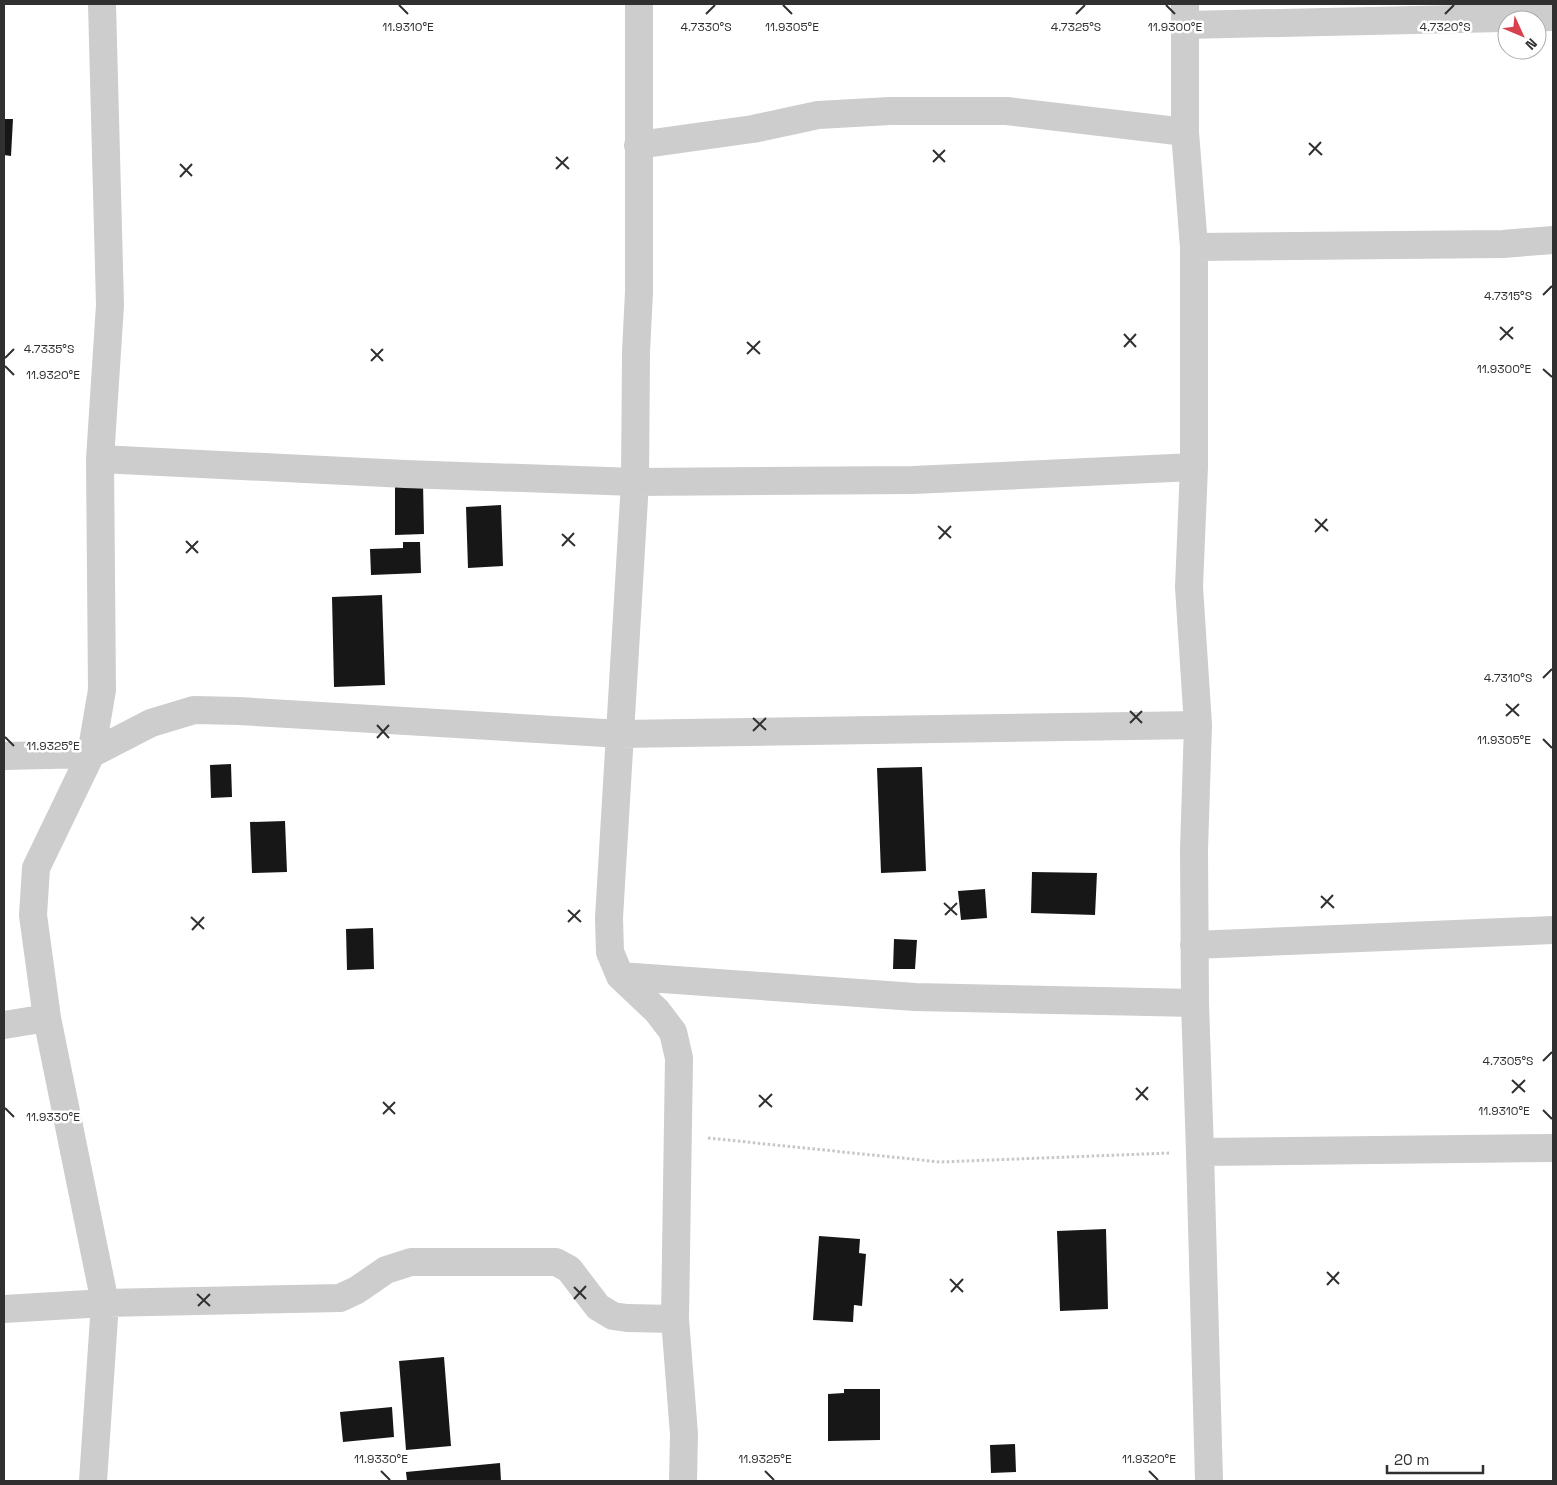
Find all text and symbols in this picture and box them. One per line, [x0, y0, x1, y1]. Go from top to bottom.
north arrow [1497, 10, 1547, 60]
text: 11.9310°E [382, 19, 434, 35]
text: 4.7330°S [681, 19, 732, 35]
text: 11.9305°E [765, 19, 819, 35]
text: 4.7325°S [1051, 19, 1101, 35]
text: 11.9300°E [1148, 19, 1202, 35]
text: 4.7320°S [1420, 19, 1470, 35]
text: N [1522, 34, 1541, 54]
text: 4.7315°S [1484, 288, 1532, 304]
text: 4.7335°S [24, 341, 74, 357]
text: 11.9300°E [1477, 361, 1531, 377]
text: 11.9320°E [26, 367, 80, 383]
text: 4.7310°S [1484, 670, 1532, 686]
text: 11.9305°E [1477, 732, 1531, 748]
text: 11.9325°E [26, 738, 80, 754]
text: 4.7305°S [1483, 1053, 1533, 1069]
text: 11.9310°E [1478, 1103, 1530, 1119]
text: 11.9330°E [26, 1109, 80, 1125]
scale bar [1387, 1442, 1483, 1474]
text: 20 m [1394, 1450, 1429, 1469]
text: 11.9330°E [354, 1451, 408, 1467]
text: 11.9325°E [738, 1451, 792, 1467]
text: 11.9320°E [1122, 1451, 1176, 1467]

